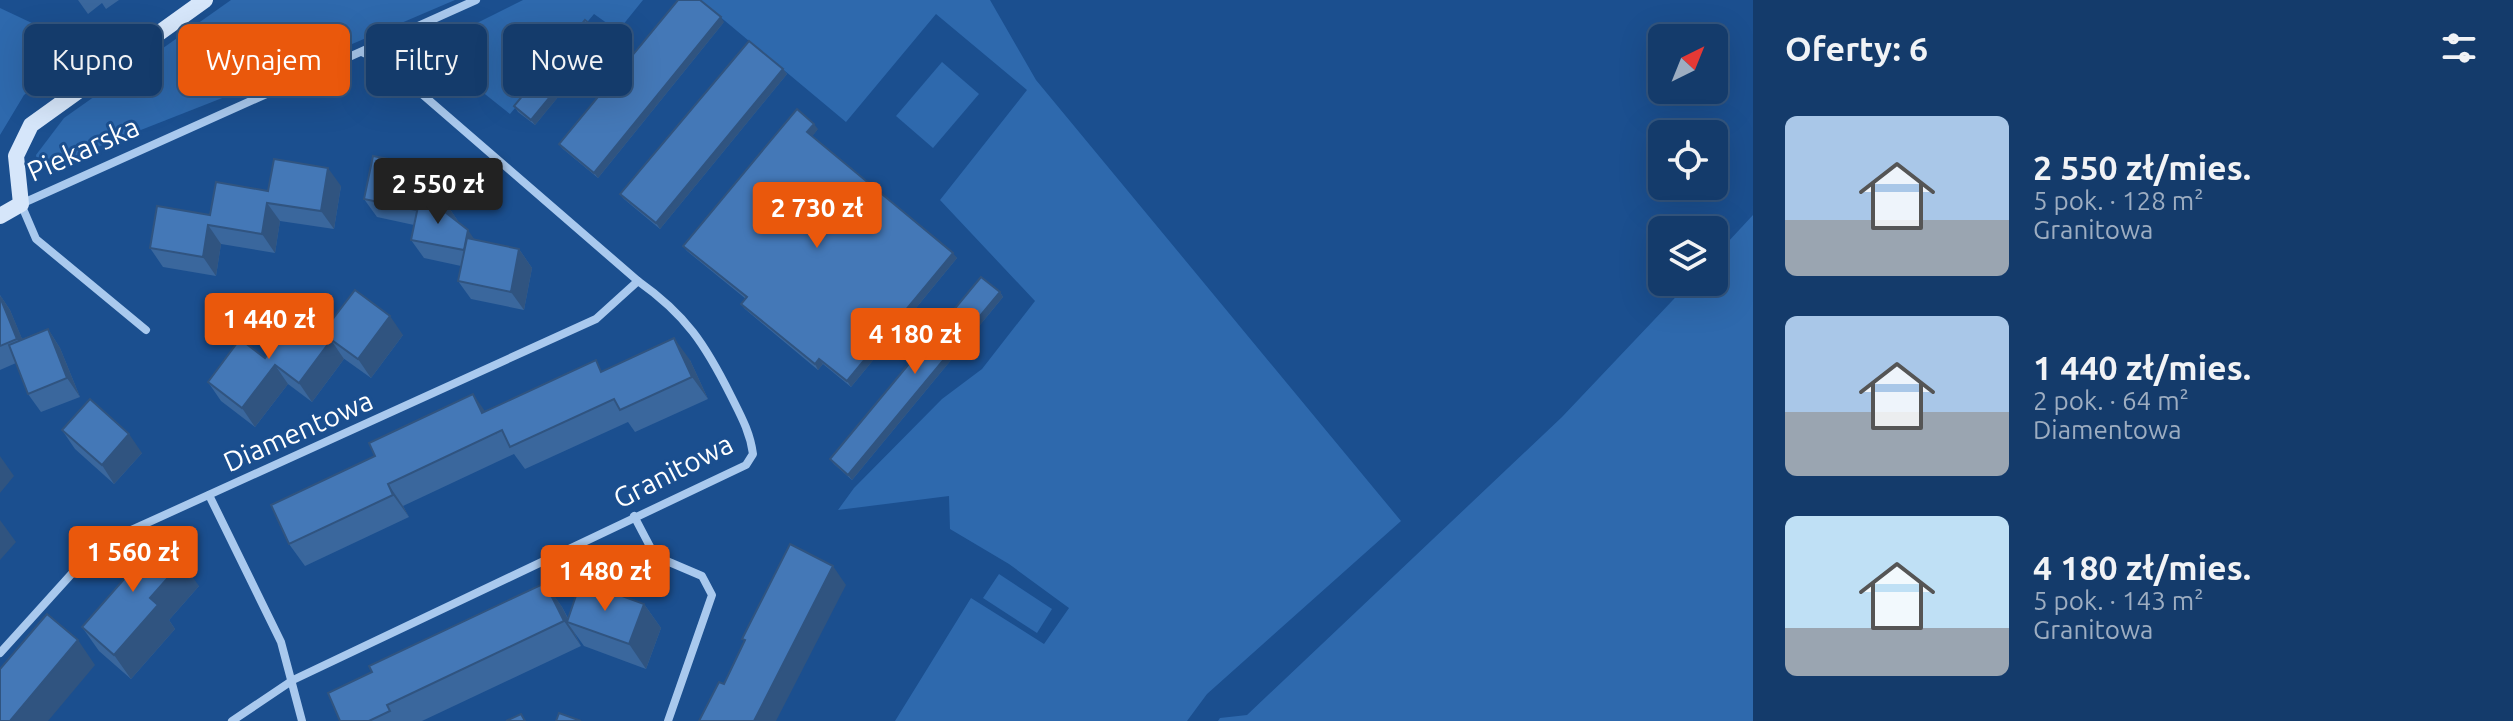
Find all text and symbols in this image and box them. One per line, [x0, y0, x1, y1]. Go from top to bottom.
chip: Kupno [24, 24, 162, 96]
chip: Wynajem [178, 24, 350, 96]
chip: Filtry [366, 24, 487, 96]
chip: Nowe [503, 24, 632, 96]
north arrow [1648, 24, 1728, 104]
map controls [1648, 24, 1728, 296]
icon: filters [2437, 26, 2481, 70]
text: Oferty: 6 [1785, 29, 1928, 67]
street label: Piekarska [22, 110, 143, 187]
button: locate [1648, 120, 1728, 200]
icon: home [1849, 148, 1945, 244]
text: 2 550 zł/mies. [2033, 148, 2251, 186]
pin: 2 550 zł [355, 158, 521, 226]
text: 2 550 zł [392, 169, 484, 198]
pin: 2 730 zł [734, 182, 900, 250]
text: 5 pok. · 128 m² [2033, 186, 2204, 215]
text: 2 730 zł [771, 193, 863, 222]
text: Granitowa [2033, 215, 2153, 244]
button: layers [1648, 216, 1728, 296]
pin: 1 440 zł [186, 293, 352, 361]
text: 1 440 zł [223, 304, 315, 333]
pin: 4 180 zł [832, 308, 998, 376]
text: 4 180 zł [869, 319, 961, 348]
icon: home [1849, 348, 1945, 444]
text: 1 440 zł/mies. [2033, 348, 2251, 386]
street label: Diamentowa [218, 384, 377, 477]
text: 2 pok. · 64 m² [2033, 386, 2189, 415]
text: Diamentowa [2033, 415, 2182, 444]
street label: Granitowa [608, 427, 738, 514]
pin: 1 560 zł [50, 526, 216, 594]
text: 1 560 zł [87, 537, 179, 566]
pin: 1 480 zł [522, 545, 688, 613]
icon: home [1849, 548, 1945, 644]
text: 4 180 zł/mies. [2033, 548, 2251, 586]
text: 1 480 zł [559, 556, 651, 585]
text: 5 pok. · 143 m² [2033, 586, 2204, 615]
text: Granitowa [2033, 615, 2153, 644]

